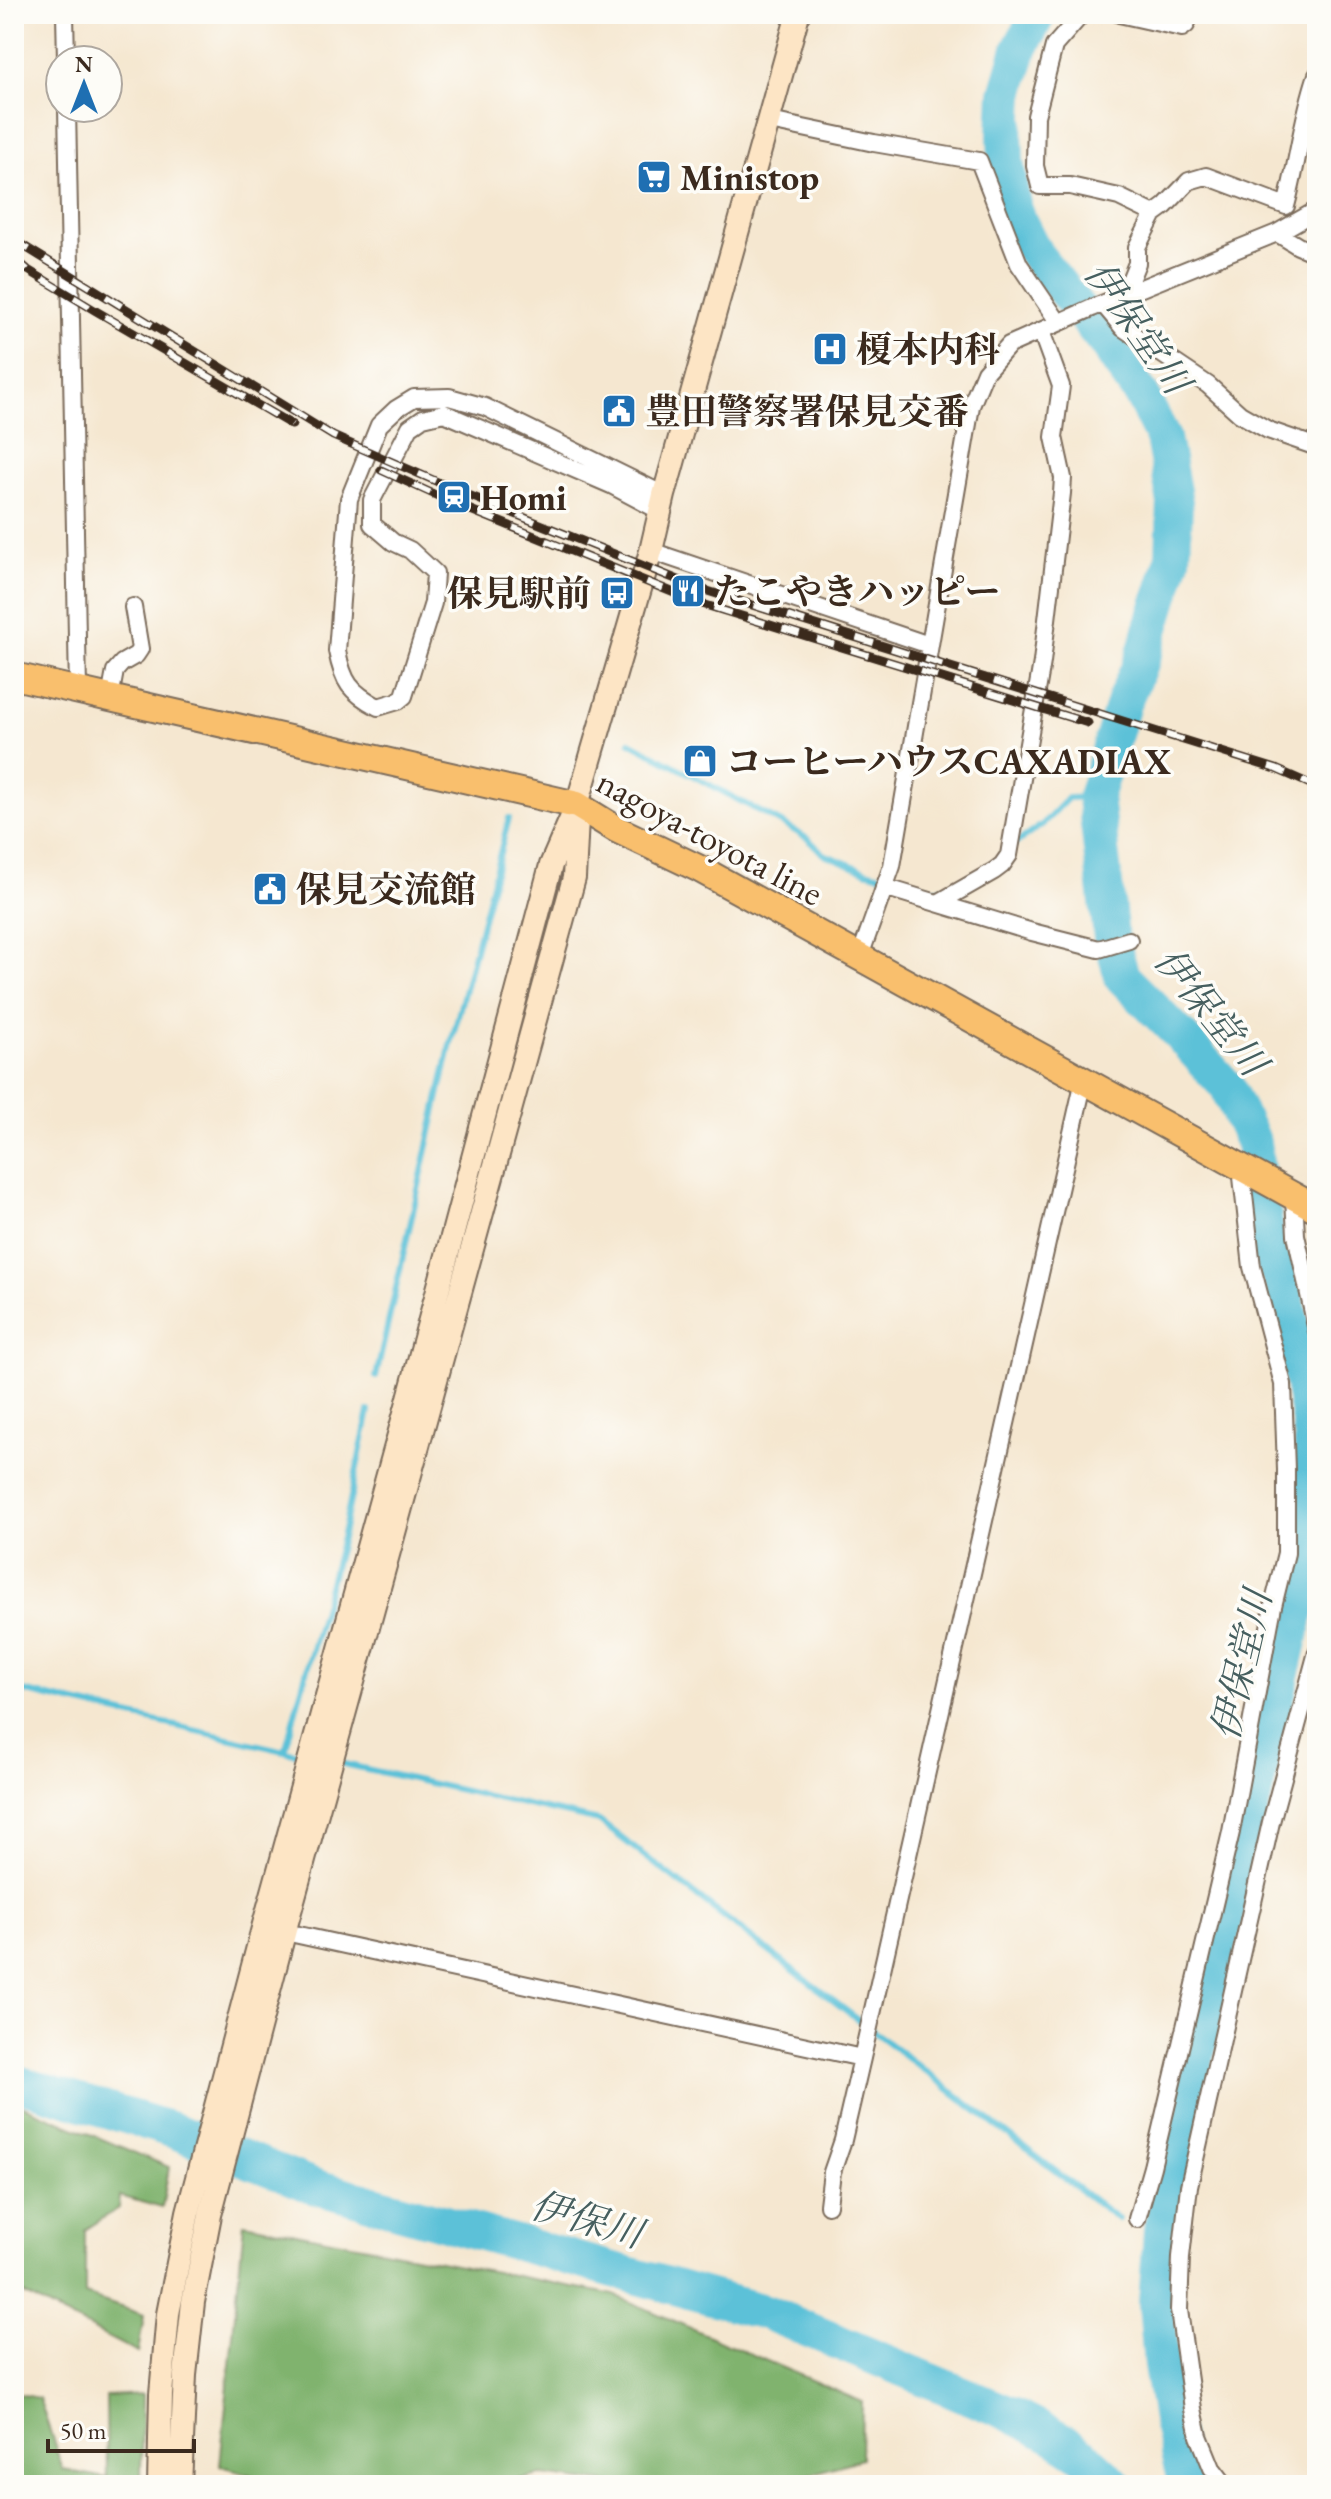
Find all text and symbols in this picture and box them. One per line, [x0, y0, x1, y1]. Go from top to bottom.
north arrow [44, 44, 124, 124]
text: N [75, 50, 93, 79]
place label: Ministop [680, 154, 819, 201]
supermarket icon: Ministop [635, 158, 673, 196]
water label: 伊保堂川 [1074, 251, 1204, 407]
place label: 榎本内科 [856, 326, 1000, 373]
hospital icon: 榎本内科 [811, 330, 849, 368]
place label: 豊田警察署保見交番 [645, 388, 969, 435]
public building icon: 豊田警察署保見交番 [600, 392, 638, 430]
place label: Homi [480, 474, 567, 521]
station icon: Homi [435, 478, 473, 516]
place label: たこやきハッピー [714, 568, 1001, 615]
place label: 保見駅前 [447, 570, 591, 617]
restaurant icon: たこやきハッピー [669, 572, 707, 610]
bus stop icon: 保見駅前 [598, 574, 636, 612]
place label: コーヒーハウスCAXADIAX [726, 738, 1171, 785]
shop icon: コーヒーハウスCAXADIAX [681, 742, 719, 780]
street label: nagoya-toyota line [589, 758, 831, 916]
place label: 保見交流館 [296, 866, 476, 913]
public building icon: 保見交流館 [251, 870, 289, 908]
water label: 伊保堂川 [1144, 937, 1280, 1089]
water label: 伊保堂川 [1200, 1582, 1283, 1745]
water label: 伊保川 [525, 2180, 652, 2259]
scale bar [48, 2403, 194, 2453]
text: 50 m [60, 2415, 107, 2446]

